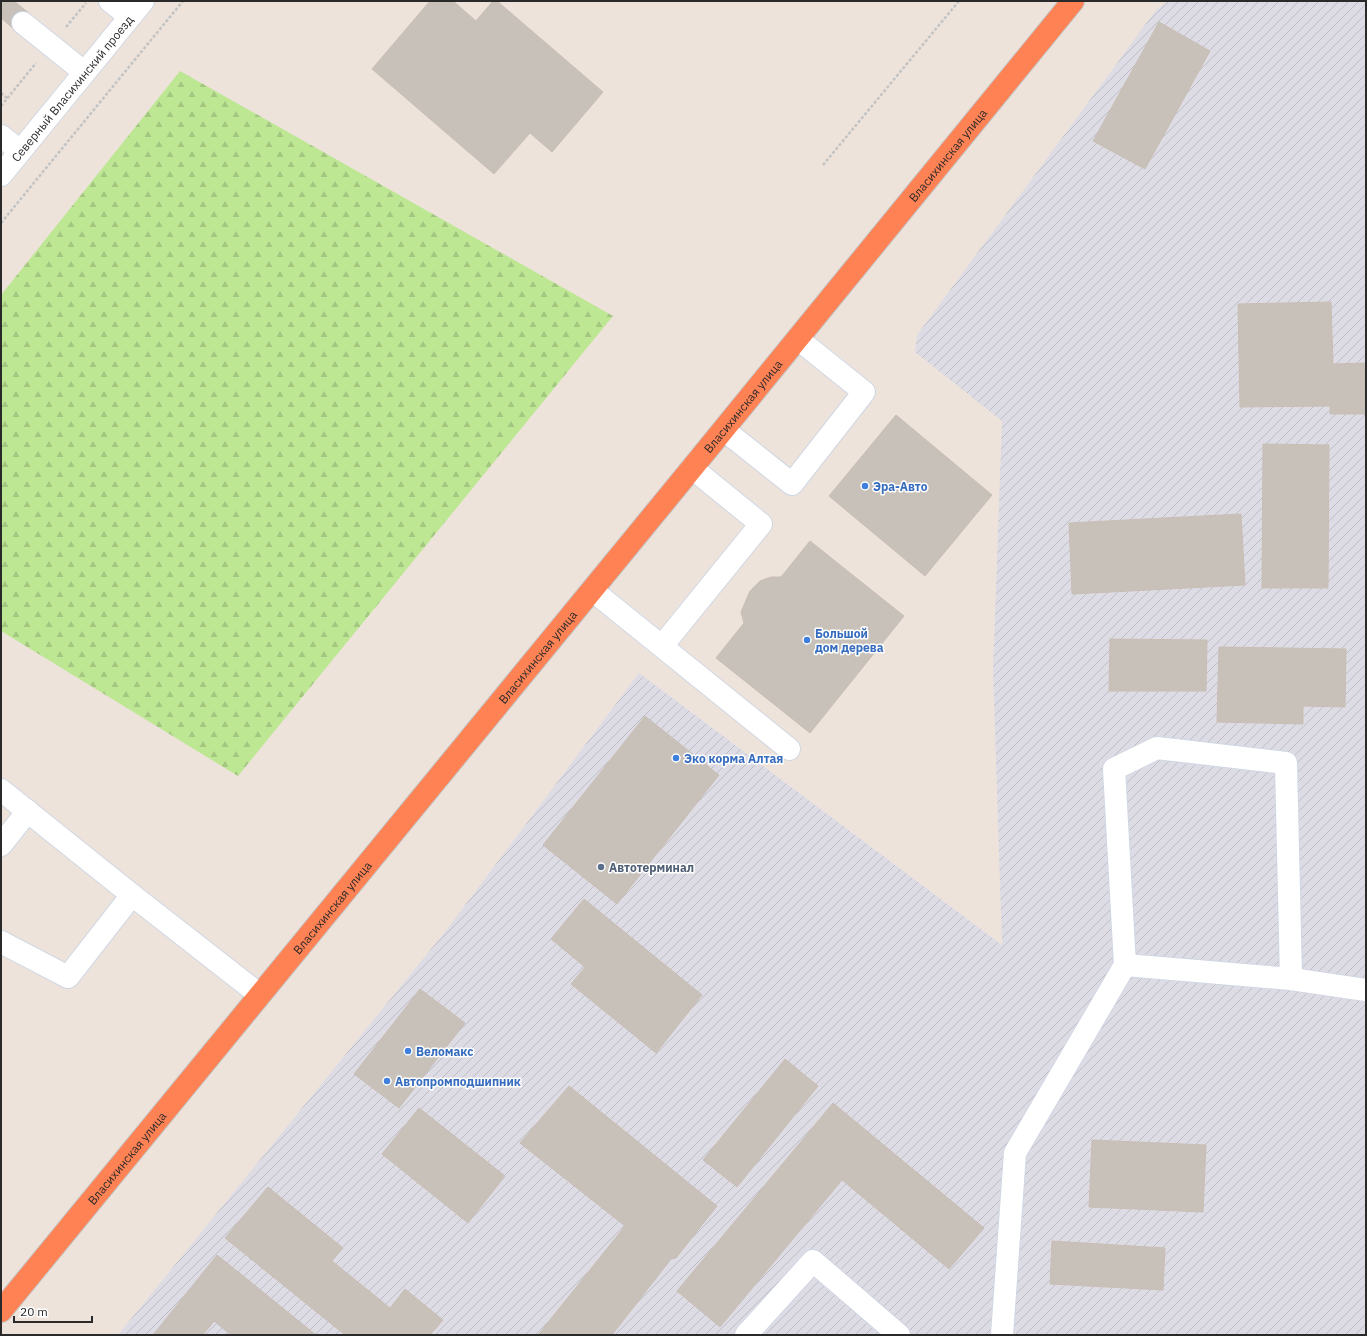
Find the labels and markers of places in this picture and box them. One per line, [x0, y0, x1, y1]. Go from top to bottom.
place label: Эра-Авто [873, 479, 928, 494]
marker: Эра-Авто [860, 481, 870, 491]
place label: Большой дом дерева [815, 626, 884, 655]
marker: Большой дом дерева [802, 635, 812, 645]
place label: Эко корма Алтая [684, 751, 783, 766]
marker: Эко корма Алтая [671, 753, 681, 763]
place label: Автотерминал [609, 860, 694, 875]
marker: Автотерминал [596, 862, 606, 872]
place label: Веломакс [416, 1044, 474, 1059]
marker: Веломакс [403, 1046, 413, 1056]
place label: Автопромподшипник [395, 1074, 521, 1089]
marker: Автопромподшипник [382, 1076, 392, 1086]

